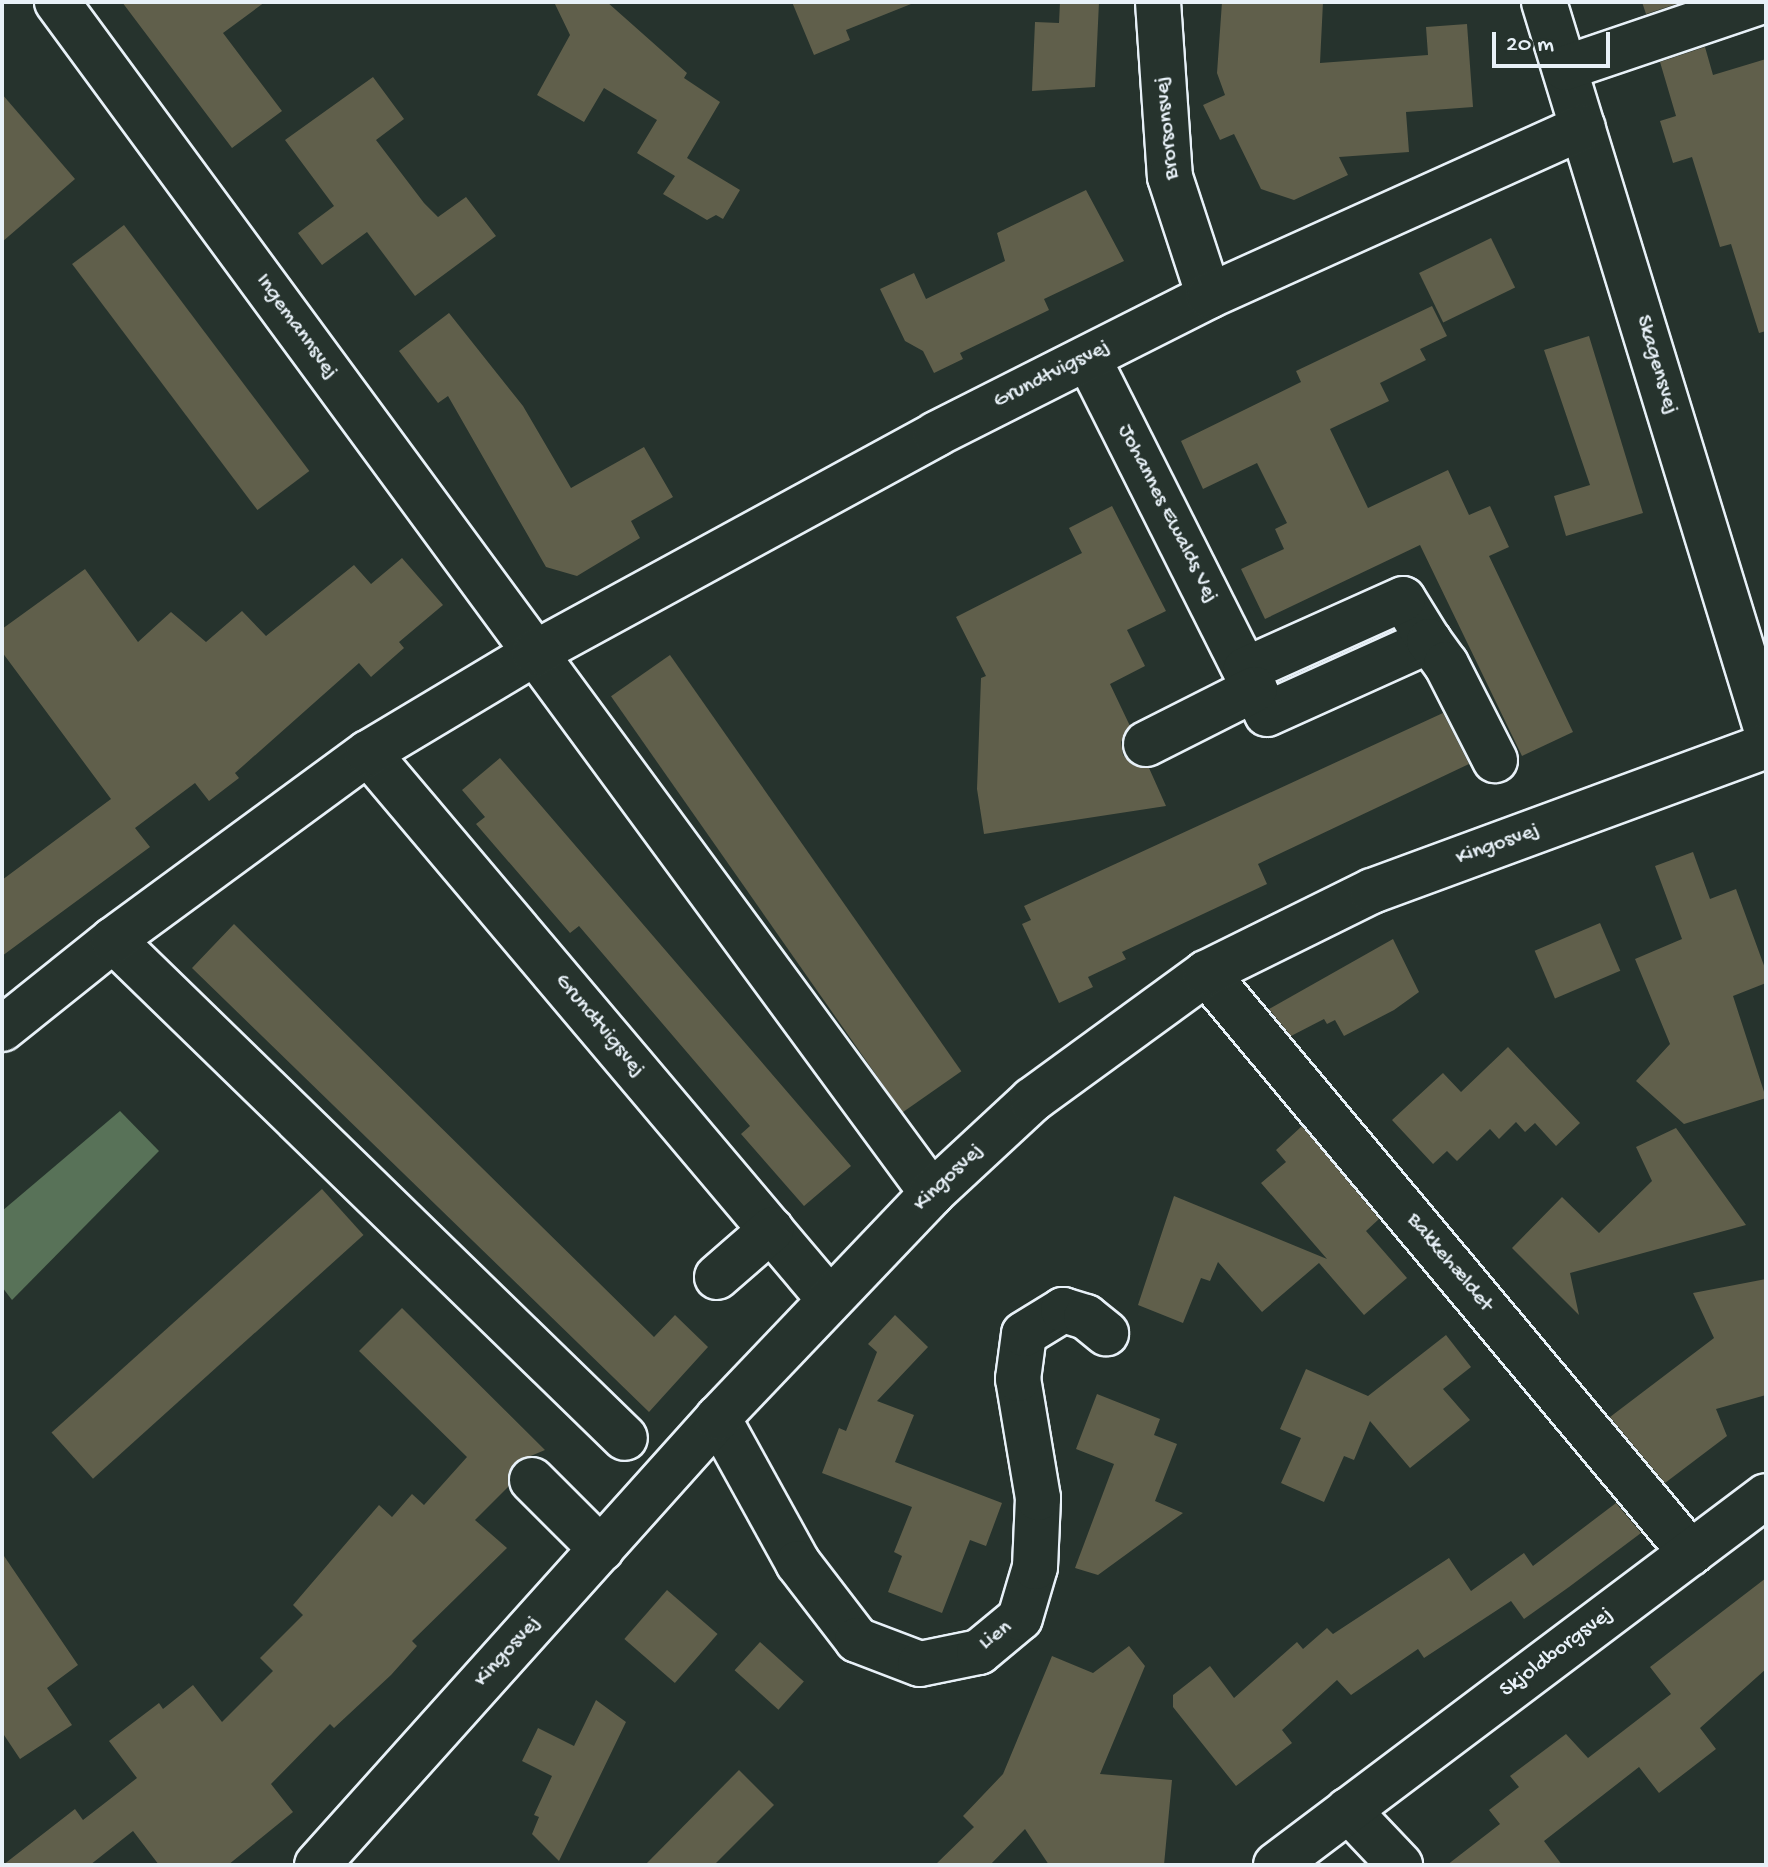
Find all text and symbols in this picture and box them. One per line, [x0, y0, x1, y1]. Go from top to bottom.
scale bar [1496, 16, 1614, 66]
text: 20 m [1506, 31, 1554, 60]
street label: Brorsonsvej [1149, 75, 1187, 181]
street label: Ingemannsvej [249, 269, 343, 385]
street label: Skagensvej [1628, 312, 1684, 418]
street label: Grundtvigsvej [989, 334, 1115, 416]
street label: Johannes Ewalds Vej [1111, 420, 1223, 608]
street label: Kingosvej [1453, 818, 1543, 872]
street label: Grundtvigsvej [548, 969, 650, 1083]
street label: Kingosvej [909, 1138, 989, 1218]
street label: Bakkehældet [1400, 1208, 1498, 1318]
street label: Skjoldborgsvej [1495, 1602, 1619, 1704]
street label: Kingosvej [469, 1611, 547, 1693]
street label: Lien [974, 1615, 1018, 1657]

